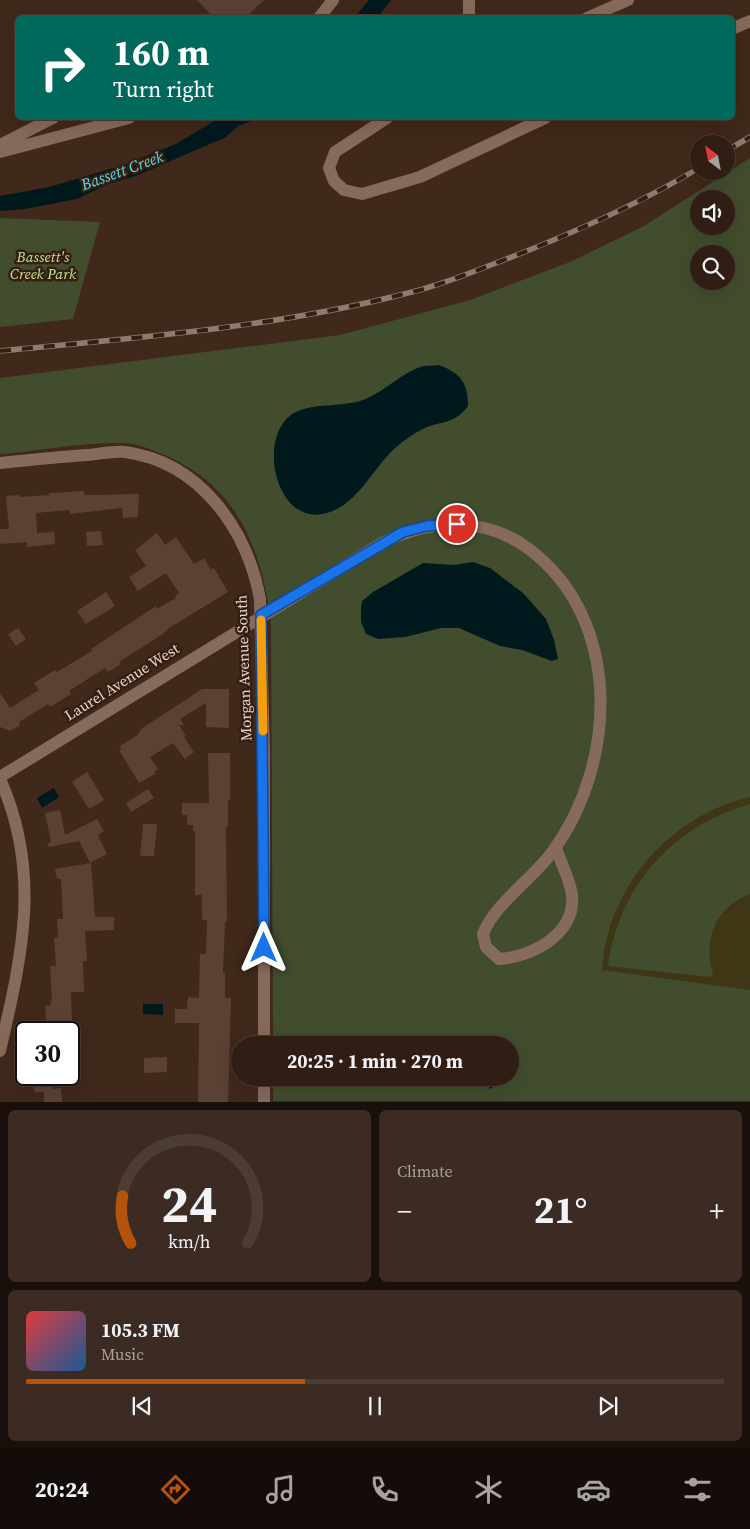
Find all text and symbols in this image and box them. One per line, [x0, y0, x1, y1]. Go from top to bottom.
text: 160 m [113, 29, 209, 77]
icon: right [30, 35, 95, 100]
text: Turn right [113, 74, 214, 104]
north arrow [690, 135, 735, 180]
map controls [690, 135, 735, 290]
water label: Bassett Creek [77, 145, 167, 195]
button: sound [690, 190, 735, 235]
button: search [690, 245, 735, 290]
park label: Bassett's Creek Park [10, 246, 77, 284]
pin [436, 503, 478, 545]
icon: arrive [443, 510, 471, 538]
street label: Morgan Avenue South [230, 594, 257, 742]
street label: Laurel Avenue West [60, 638, 183, 725]
position arrow [237, 921, 289, 973]
speed limit sign: 30 [15, 1021, 80, 1086]
text: 20:25 · 1 min · 270 m [287, 1048, 463, 1074]
text: Climate [397, 1160, 453, 1182]
text: 24 [161, 1168, 218, 1239]
text: 21° [534, 1184, 587, 1236]
text: − [397, 1192, 412, 1230]
text: + [709, 1192, 724, 1230]
text: km/h [168, 1229, 211, 1254]
text: 105.3 FM [101, 1317, 180, 1343]
text: Music [101, 1343, 144, 1365]
icon: previous [128, 1392, 156, 1420]
icon: pause [361, 1392, 389, 1420]
icon: next [594, 1392, 622, 1420]
icon: directions [158, 1472, 193, 1507]
icon: music [263, 1472, 298, 1507]
icon: phone [367, 1472, 402, 1507]
icon: climate [471, 1472, 506, 1507]
icon: car [576, 1472, 611, 1507]
icon: filters [680, 1472, 715, 1507]
text: 20:24 [35, 1474, 89, 1504]

